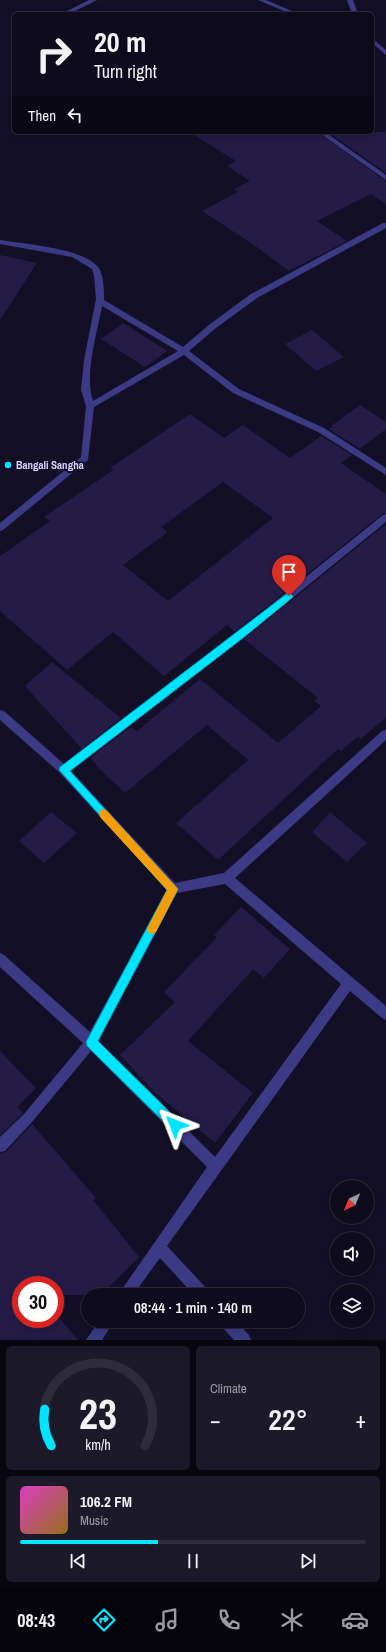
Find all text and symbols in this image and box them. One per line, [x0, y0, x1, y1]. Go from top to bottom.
text: 20 m [94, 23, 146, 61]
icon: right [28, 28, 80, 80]
text: Turn right [94, 59, 157, 84]
icon: left [64, 104, 86, 126]
text: Then [28, 105, 56, 126]
place label: Bangali Sangha [16, 458, 84, 472]
marker: Bangali Sangha [3, 460, 13, 470]
pin [272, 555, 306, 596]
icon: arrive [278, 561, 300, 583]
position arrow [154, 1104, 196, 1146]
north arrow [330, 1180, 374, 1224]
map controls [330, 1180, 374, 1328]
button: sound [330, 1232, 374, 1276]
speed limit sign: 30 [12, 1276, 64, 1328]
button: layers [330, 1284, 374, 1328]
text: 08:44 · 1 min · 140 m [134, 1297, 252, 1318]
text: Climate [210, 1380, 247, 1397]
text: 23 [79, 1386, 117, 1442]
text: 22° [268, 1399, 308, 1439]
text: − [210, 1405, 221, 1435]
text: + [355, 1405, 366, 1435]
text: km/h [85, 1435, 111, 1454]
text: 106.2 FM [80, 1491, 132, 1512]
text: Music [80, 1512, 108, 1529]
icon: previous [67, 1550, 89, 1572]
icon: pause [182, 1550, 204, 1572]
icon: next [297, 1550, 319, 1572]
icon: directions [90, 1606, 118, 1634]
icon: music [153, 1606, 181, 1634]
icon: phone [215, 1606, 243, 1634]
icon: climate [278, 1606, 306, 1634]
icon: car [341, 1606, 369, 1634]
text: 08:43 [17, 1608, 55, 1633]

